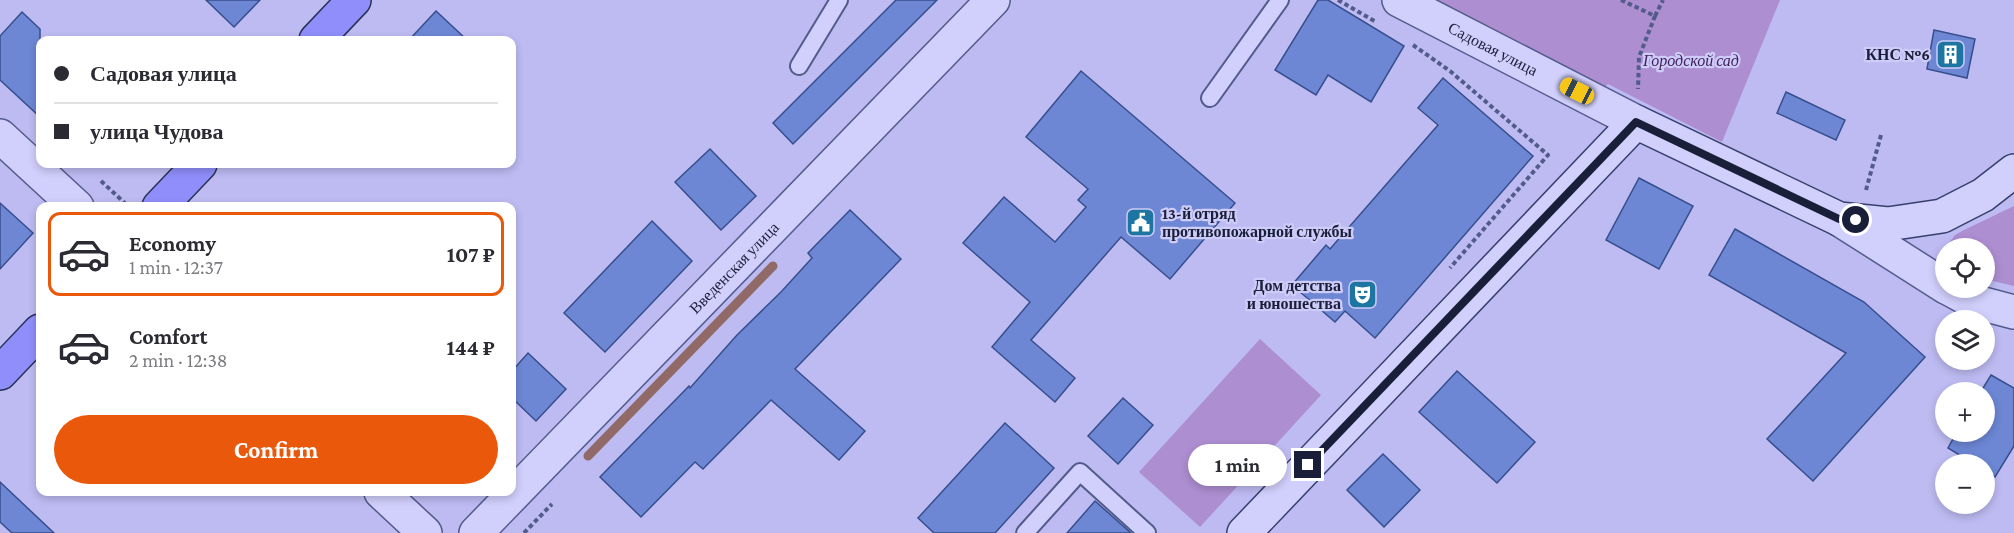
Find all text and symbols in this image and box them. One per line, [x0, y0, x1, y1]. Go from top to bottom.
street label: Садовая улица [1445, 19, 1541, 79]
building icon: КНС №6 [1935, 38, 1967, 70]
place label: КНС №6 [1865, 46, 1930, 63]
park label: Городской сад [1642, 52, 1739, 70]
text: Садовая улица [90, 61, 237, 86]
car [1557, 75, 1597, 107]
text: улица Чудова [90, 119, 224, 144]
place label: 13-й отряд противопожарной службы [1162, 205, 1353, 241]
public building icon: 13-й отряд противопожарной службы [1125, 206, 1157, 238]
route start [1842, 206, 1869, 233]
street label: Введенская улица [686, 219, 782, 317]
icon: car [57, 227, 111, 281]
text: Economy [129, 231, 216, 256]
map controls [1935, 238, 1995, 514]
button: locate [1935, 238, 1995, 298]
text: 107 ₽ [447, 242, 495, 267]
text: 1 min · 12:37 [129, 256, 223, 278]
place label: Дом детства и юношества [1247, 277, 1341, 312]
theatre icon: Дом детства и юношества [1346, 278, 1378, 310]
button: layers [1935, 310, 1995, 370]
icon: car [57, 320, 111, 374]
text: Comfort [129, 324, 207, 349]
text: 144 ₽ [447, 335, 495, 360]
text: 2 min · 12:38 [129, 349, 228, 371]
button: + [1935, 382, 1995, 442]
button: Confirm [54, 415, 498, 484]
callout: 1 min [1188, 444, 1287, 486]
route end [1294, 451, 1321, 478]
text: 1 min [1215, 454, 1260, 476]
button: − [1935, 454, 1995, 514]

